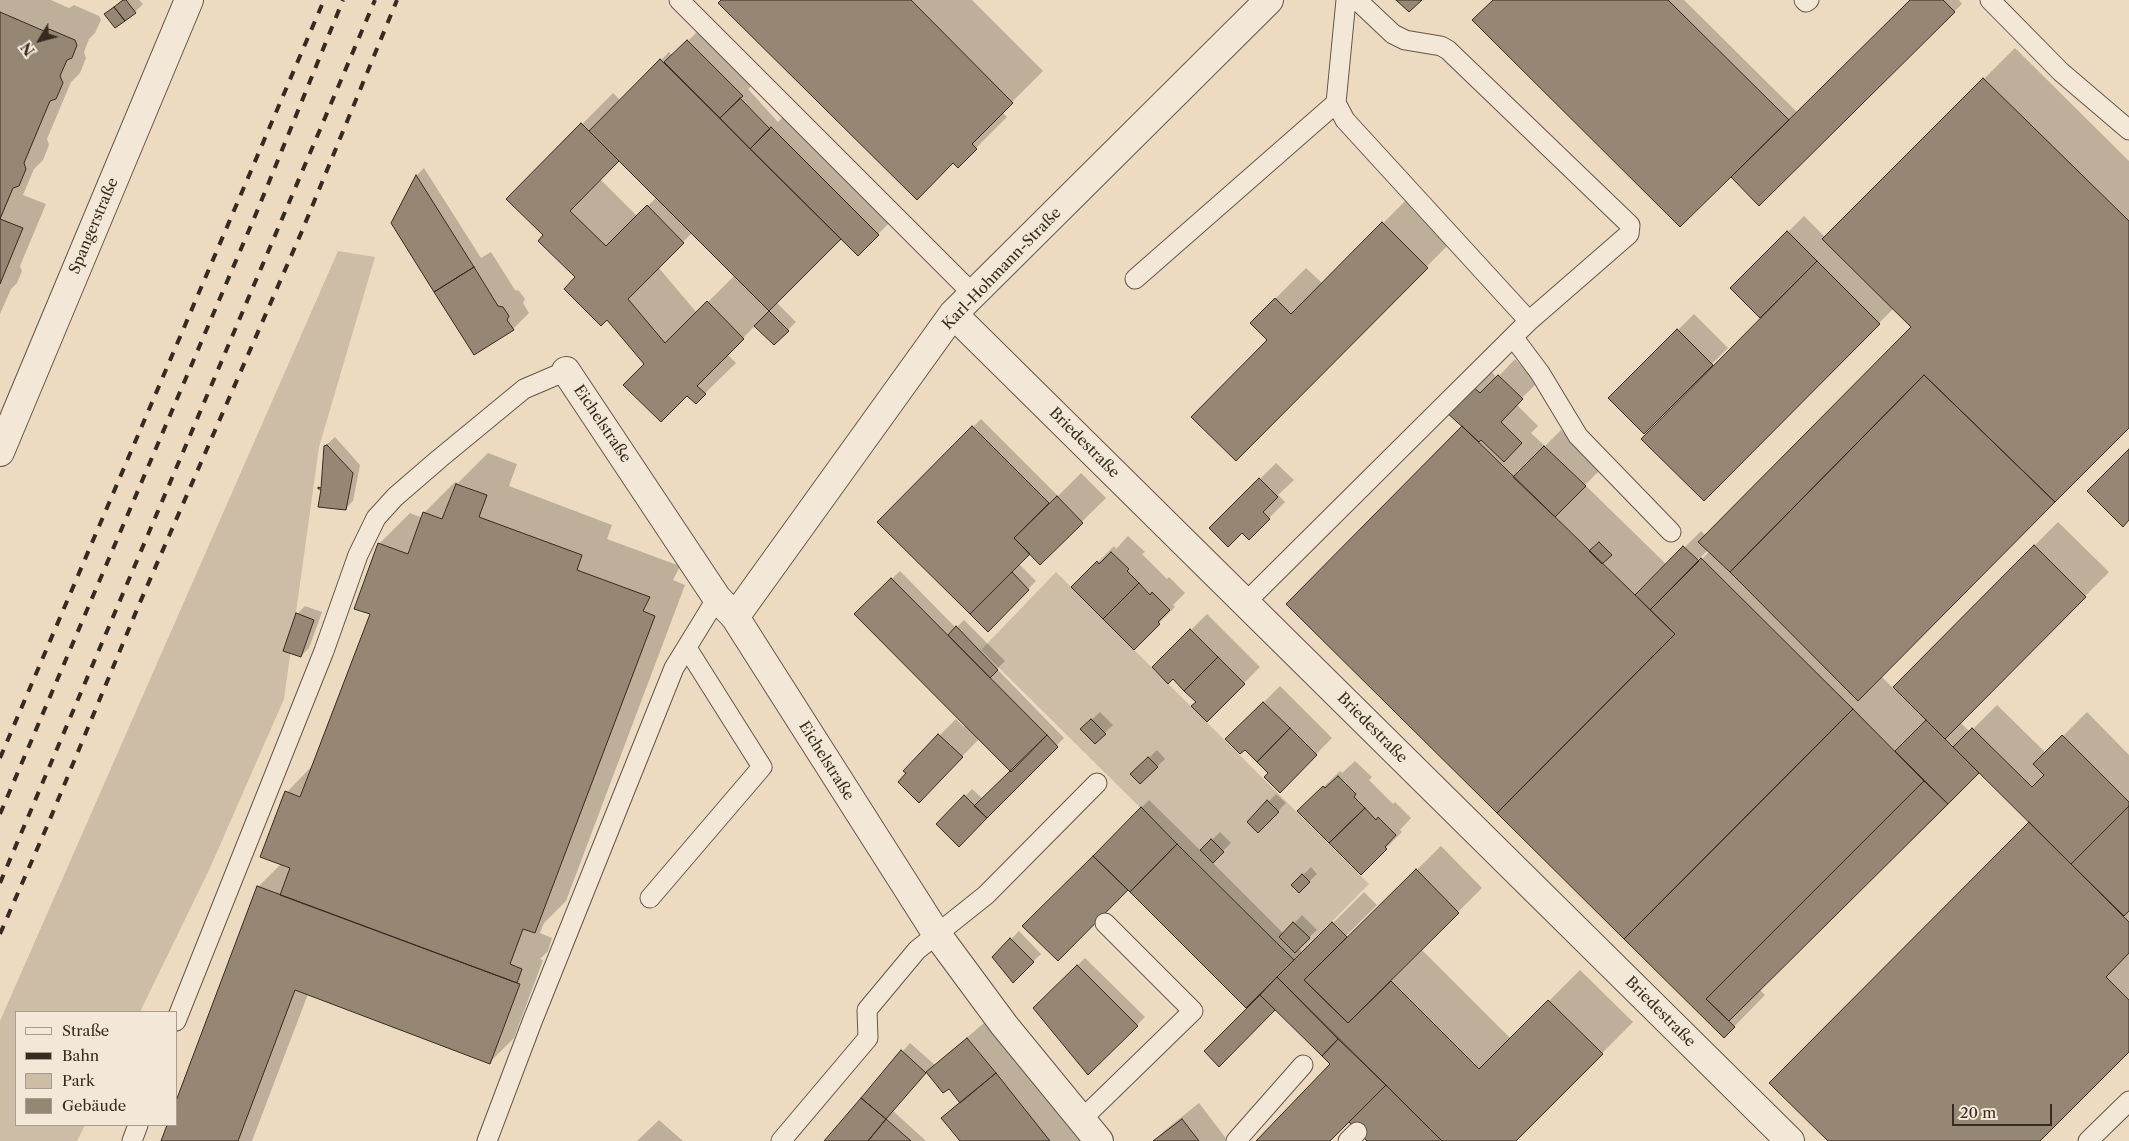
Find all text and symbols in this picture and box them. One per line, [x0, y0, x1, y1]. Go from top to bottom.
north arrow [15, 15, 65, 65]
text: N [17, 39, 39, 59]
street label: Spangerstraße [66, 175, 122, 277]
street label: Karl-Hohmann-Straße [939, 204, 1065, 334]
street label: Eichelstraße [569, 382, 635, 466]
street label: Briedestraße [1045, 404, 1123, 482]
street label: Briedestraße [1333, 689, 1411, 767]
street label: Eichelstraße [795, 718, 857, 804]
street label: Briedestraße [1621, 973, 1699, 1051]
legend [15, 1011, 178, 1126]
text: Straße [62, 1021, 109, 1040]
text: Bahn [62, 1046, 99, 1065]
text: Park [62, 1071, 95, 1090]
scale bar [1954, 1094, 2054, 1126]
text: Gebäude [62, 1096, 126, 1115]
text: 20 m [1960, 1103, 1996, 1122]

